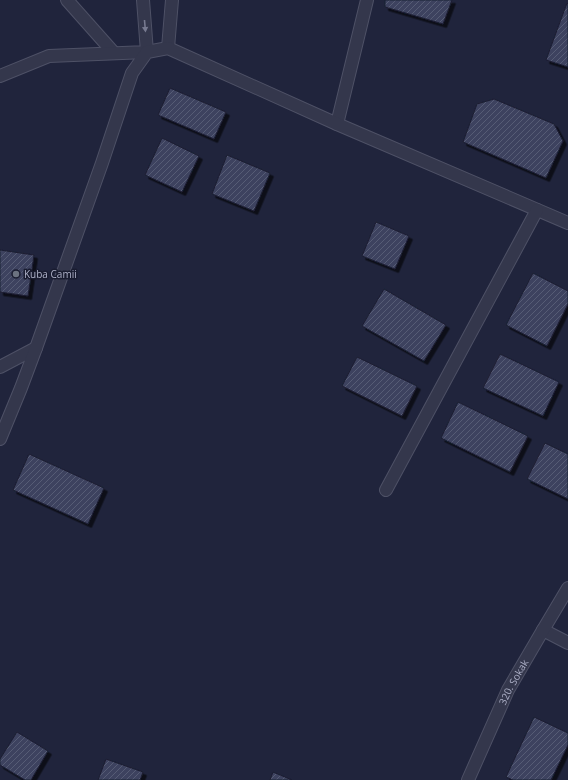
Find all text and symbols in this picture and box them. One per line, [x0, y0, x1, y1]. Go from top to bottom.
one-way arrow [142, 20, 148, 32]
place label: Kuba Camii [24, 267, 77, 281]
marker: Kuba Camii [11, 269, 21, 279]
street label: 320. Sokak [495, 656, 532, 707]

